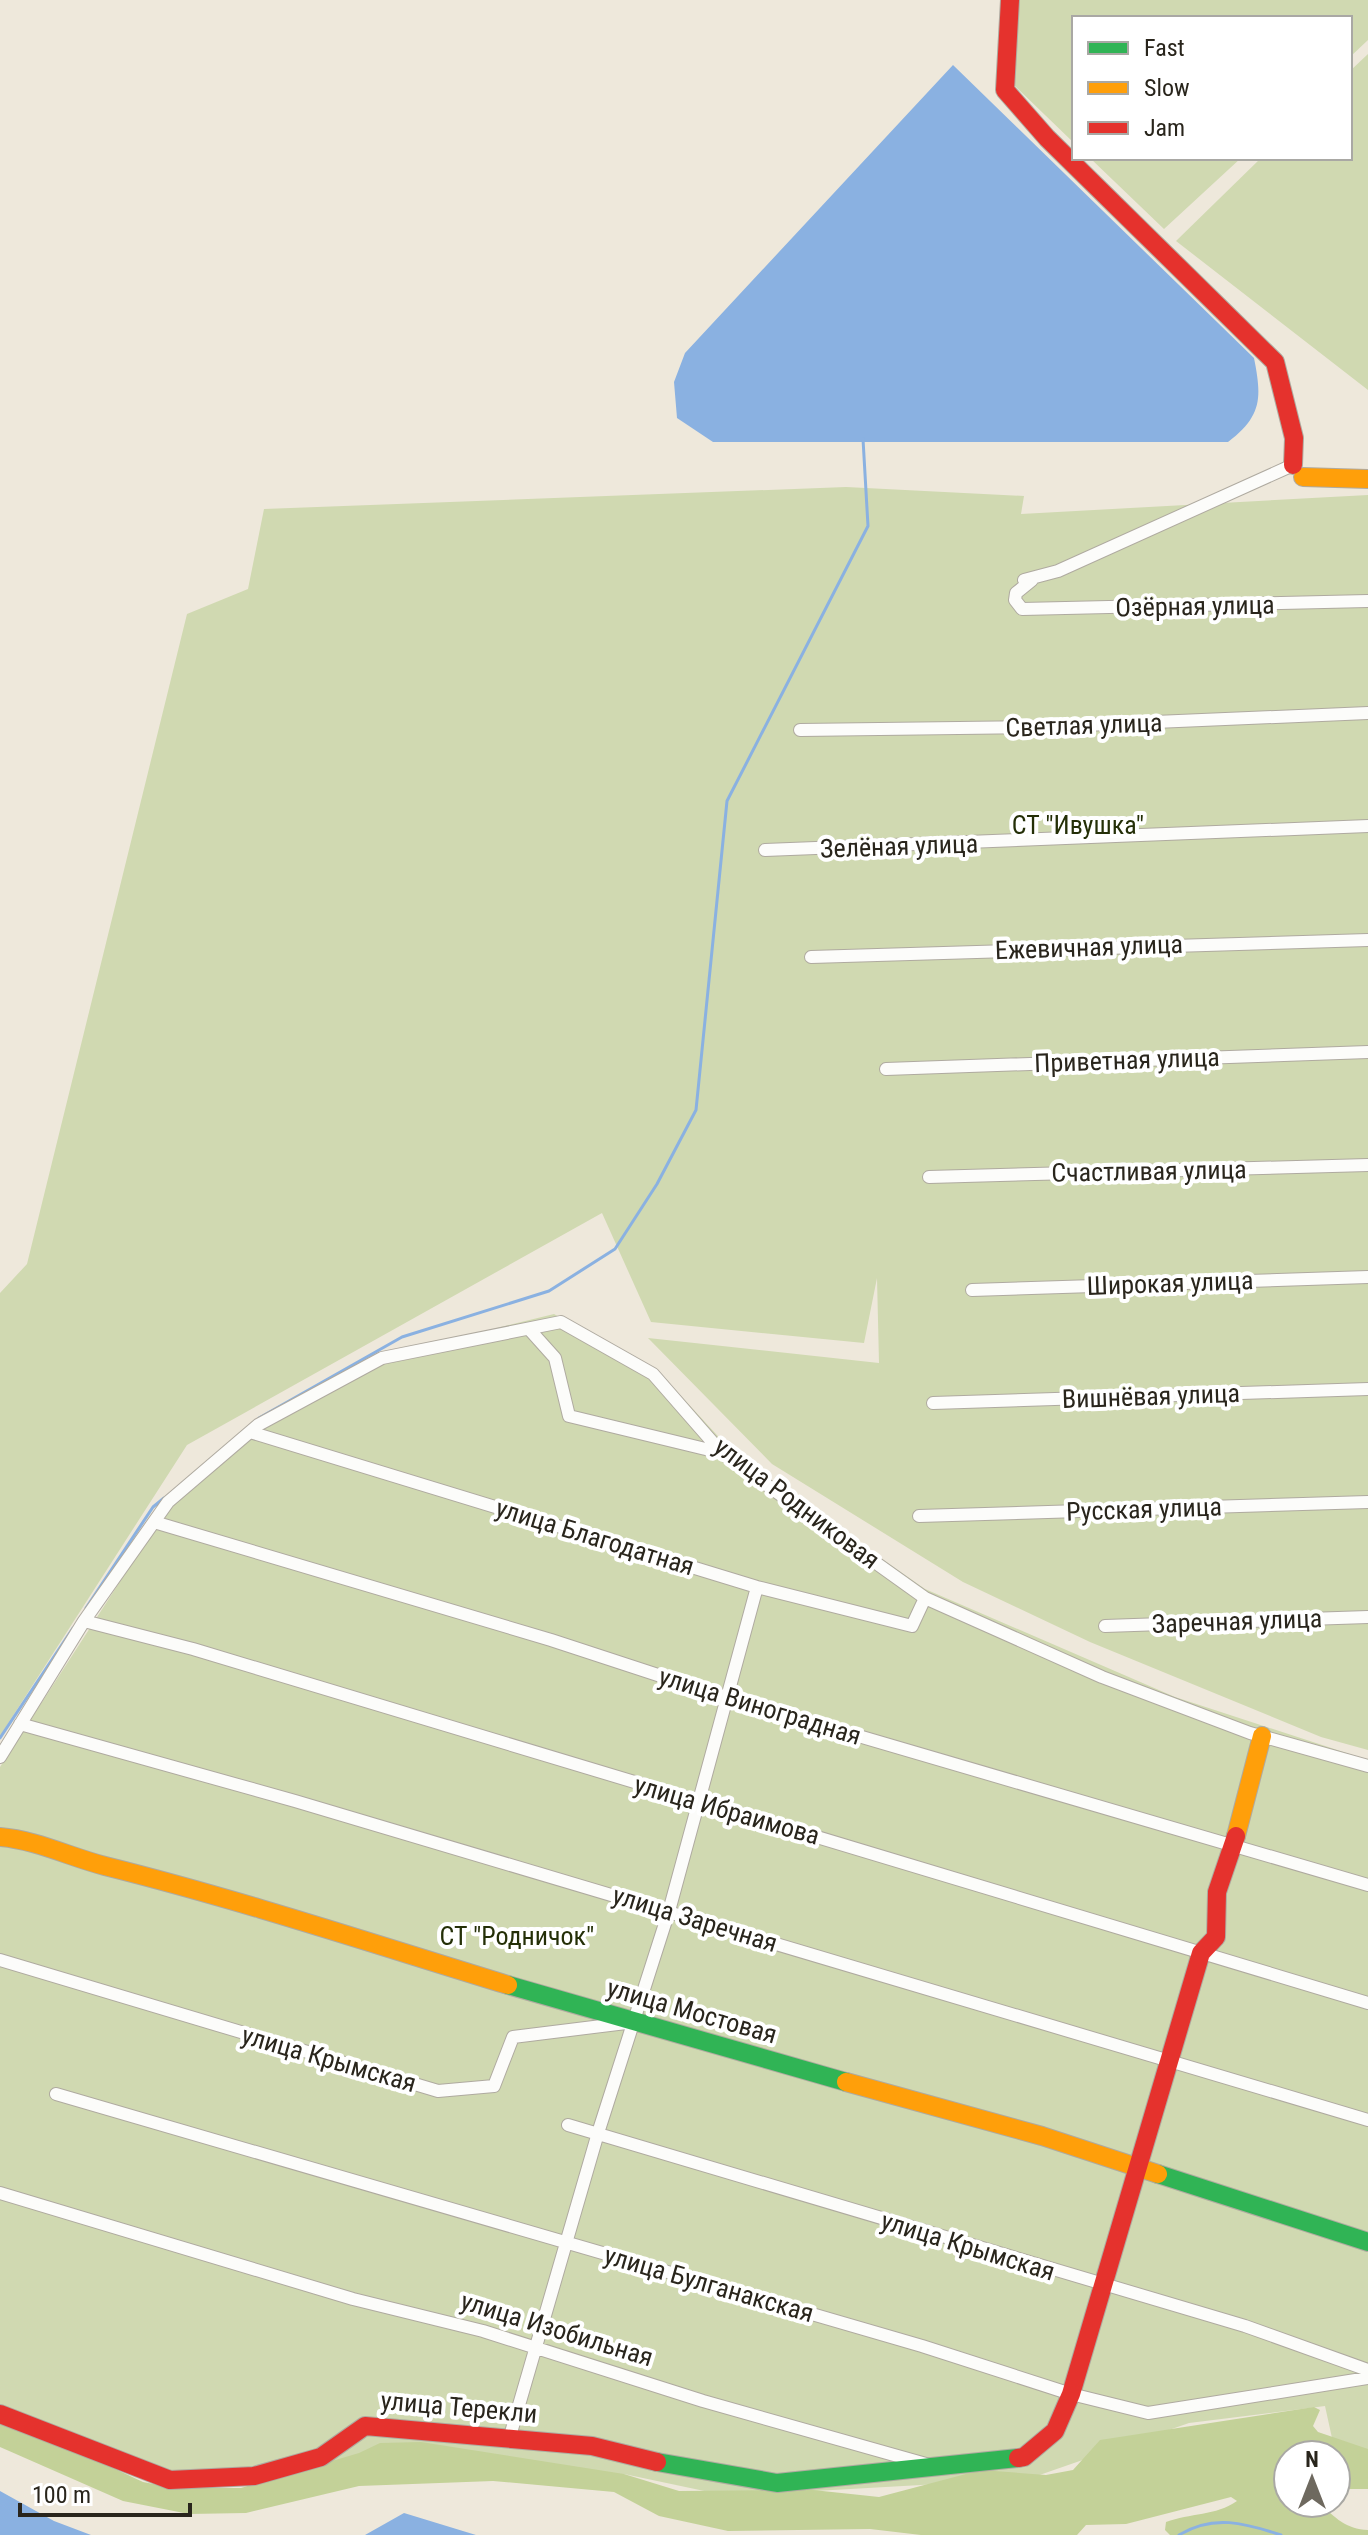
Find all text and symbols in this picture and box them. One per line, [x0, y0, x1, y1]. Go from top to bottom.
legend [1072, 16, 1352, 160]
text: Fast [1144, 34, 1185, 62]
text: Slow [1144, 74, 1190, 102]
text: Jam [1144, 114, 1185, 142]
street label: Озёрная улица [1115, 590, 1275, 622]
street label: Светлая улица [1005, 707, 1163, 743]
park label: СТ "Ивушка" [1012, 810, 1144, 840]
street label: Зелёная улица [819, 828, 979, 864]
street label: Ежевичная улица [995, 929, 1183, 965]
street label: Приветная улица [1034, 1042, 1220, 1078]
street label: Счастливая улица [1051, 1154, 1247, 1188]
street label: Широкая улица [1086, 1265, 1254, 1301]
street label: Вишнёвая улица [1061, 1378, 1241, 1414]
street label: улица Родниковая [708, 1431, 886, 1575]
street label: Русская улица [1066, 1491, 1222, 1527]
street label: улица Благодатная [492, 1493, 698, 1581]
street label: Заречная улица [1151, 1603, 1323, 1639]
street label: улица Виноградная [655, 1661, 865, 1751]
street label: улица Ибраимова [631, 1769, 823, 1851]
street label: улица Заречная [609, 1880, 781, 1958]
park label: СТ "Родничок" [440, 1921, 594, 1951]
street label: улица Мостовая [604, 1972, 780, 2050]
street label: улица Крымская [238, 2020, 420, 2098]
street label: улица Крымская [878, 2205, 1058, 2287]
street label: улица Булганакская [601, 2240, 817, 2328]
street label: улица Изобильная [457, 2286, 657, 2372]
street label: улица Терекли [380, 2385, 538, 2429]
north arrow [1272, 2439, 1352, 2519]
text: N [1305, 2447, 1319, 2472]
scale bar [20, 2467, 190, 2517]
text: 100 m [32, 2481, 91, 2509]

